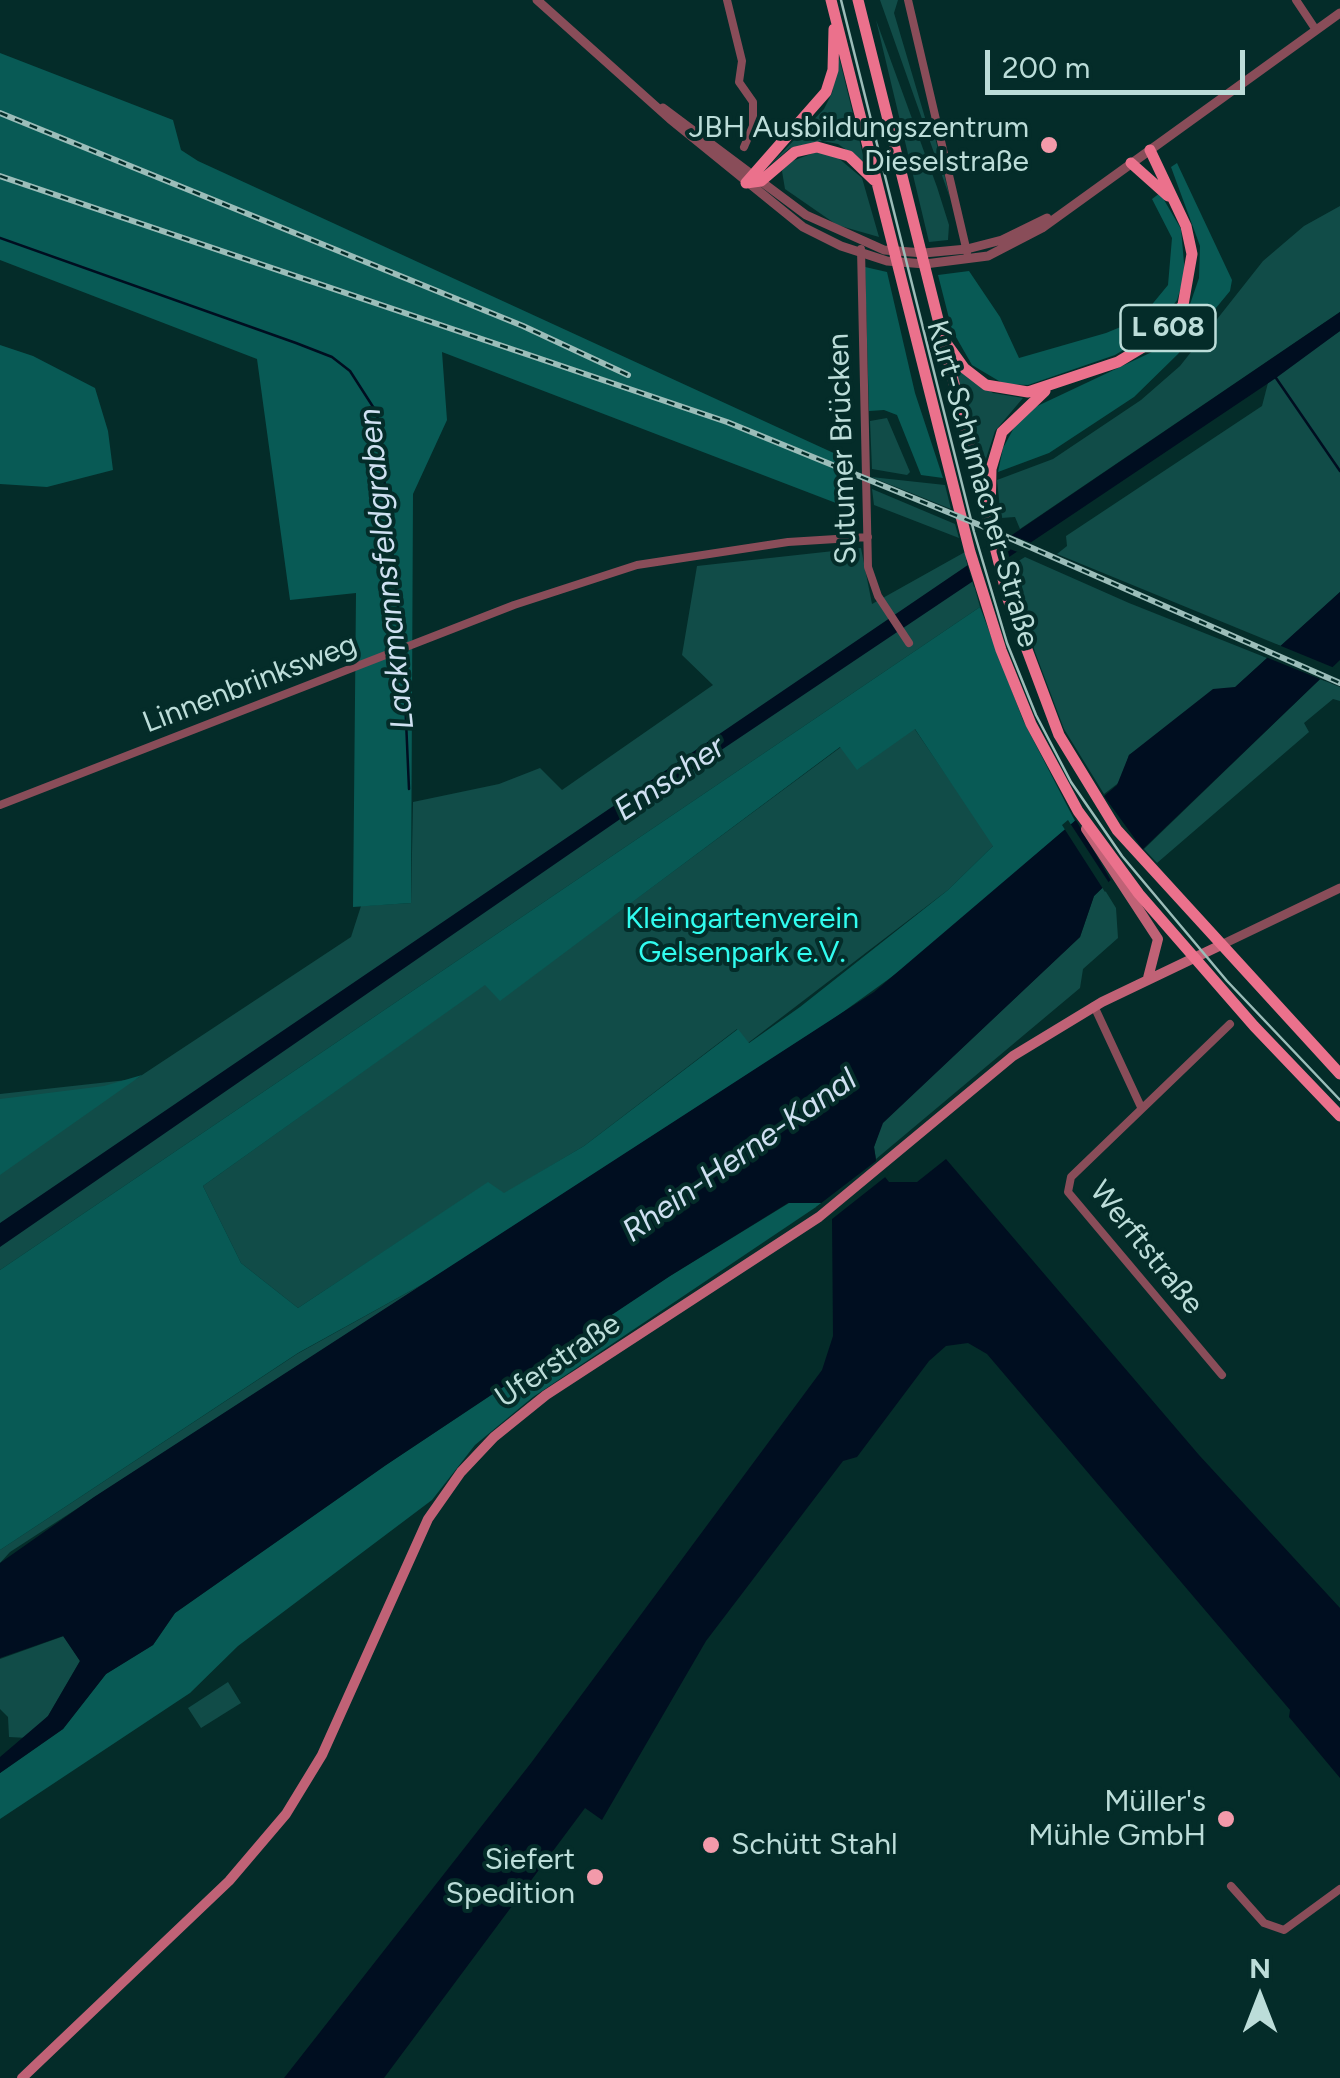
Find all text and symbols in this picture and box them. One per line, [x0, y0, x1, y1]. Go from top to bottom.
scale bar [990, 30, 1250, 92]
text: 200 m [1002, 49, 1090, 86]
place label: JBH Ausbildungszentrum Dieselstraße [689, 110, 1029, 180]
marker: JBH Ausbildungszentrum Dieselstraße [1038, 134, 1060, 156]
road number: L 608 [1120, 305, 1216, 351]
street label: Kurt-Schumacher-Straße [918, 316, 1046, 652]
street label: Sutumer Brücken [821, 333, 865, 565]
water label: Lackmannsfeldgraben [351, 407, 423, 731]
street label: Linnenbrinksweg [138, 627, 362, 741]
water label: Emscher [608, 728, 732, 830]
park label: Kleingartenverein Gelsenpark e.V. [625, 901, 859, 972]
water label: Rhein-Herne-Kanal [616, 1061, 864, 1251]
street label: Werftstraße [1081, 1174, 1211, 1322]
street label: Uferstraße [489, 1306, 627, 1416]
place label: Müller's Mühle GmbH [1028, 1784, 1206, 1854]
marker: Müller's Mühle GmbH [1215, 1808, 1237, 1830]
place label: Schütt Stahl [731, 1827, 898, 1863]
marker: Schütt Stahl [700, 1834, 722, 1856]
place label: Siefert Spedition [445, 1842, 575, 1912]
marker: Siefert Spedition [584, 1866, 606, 1888]
north arrow [1210, 1948, 1310, 2048]
text: N [1249, 1951, 1271, 1985]

